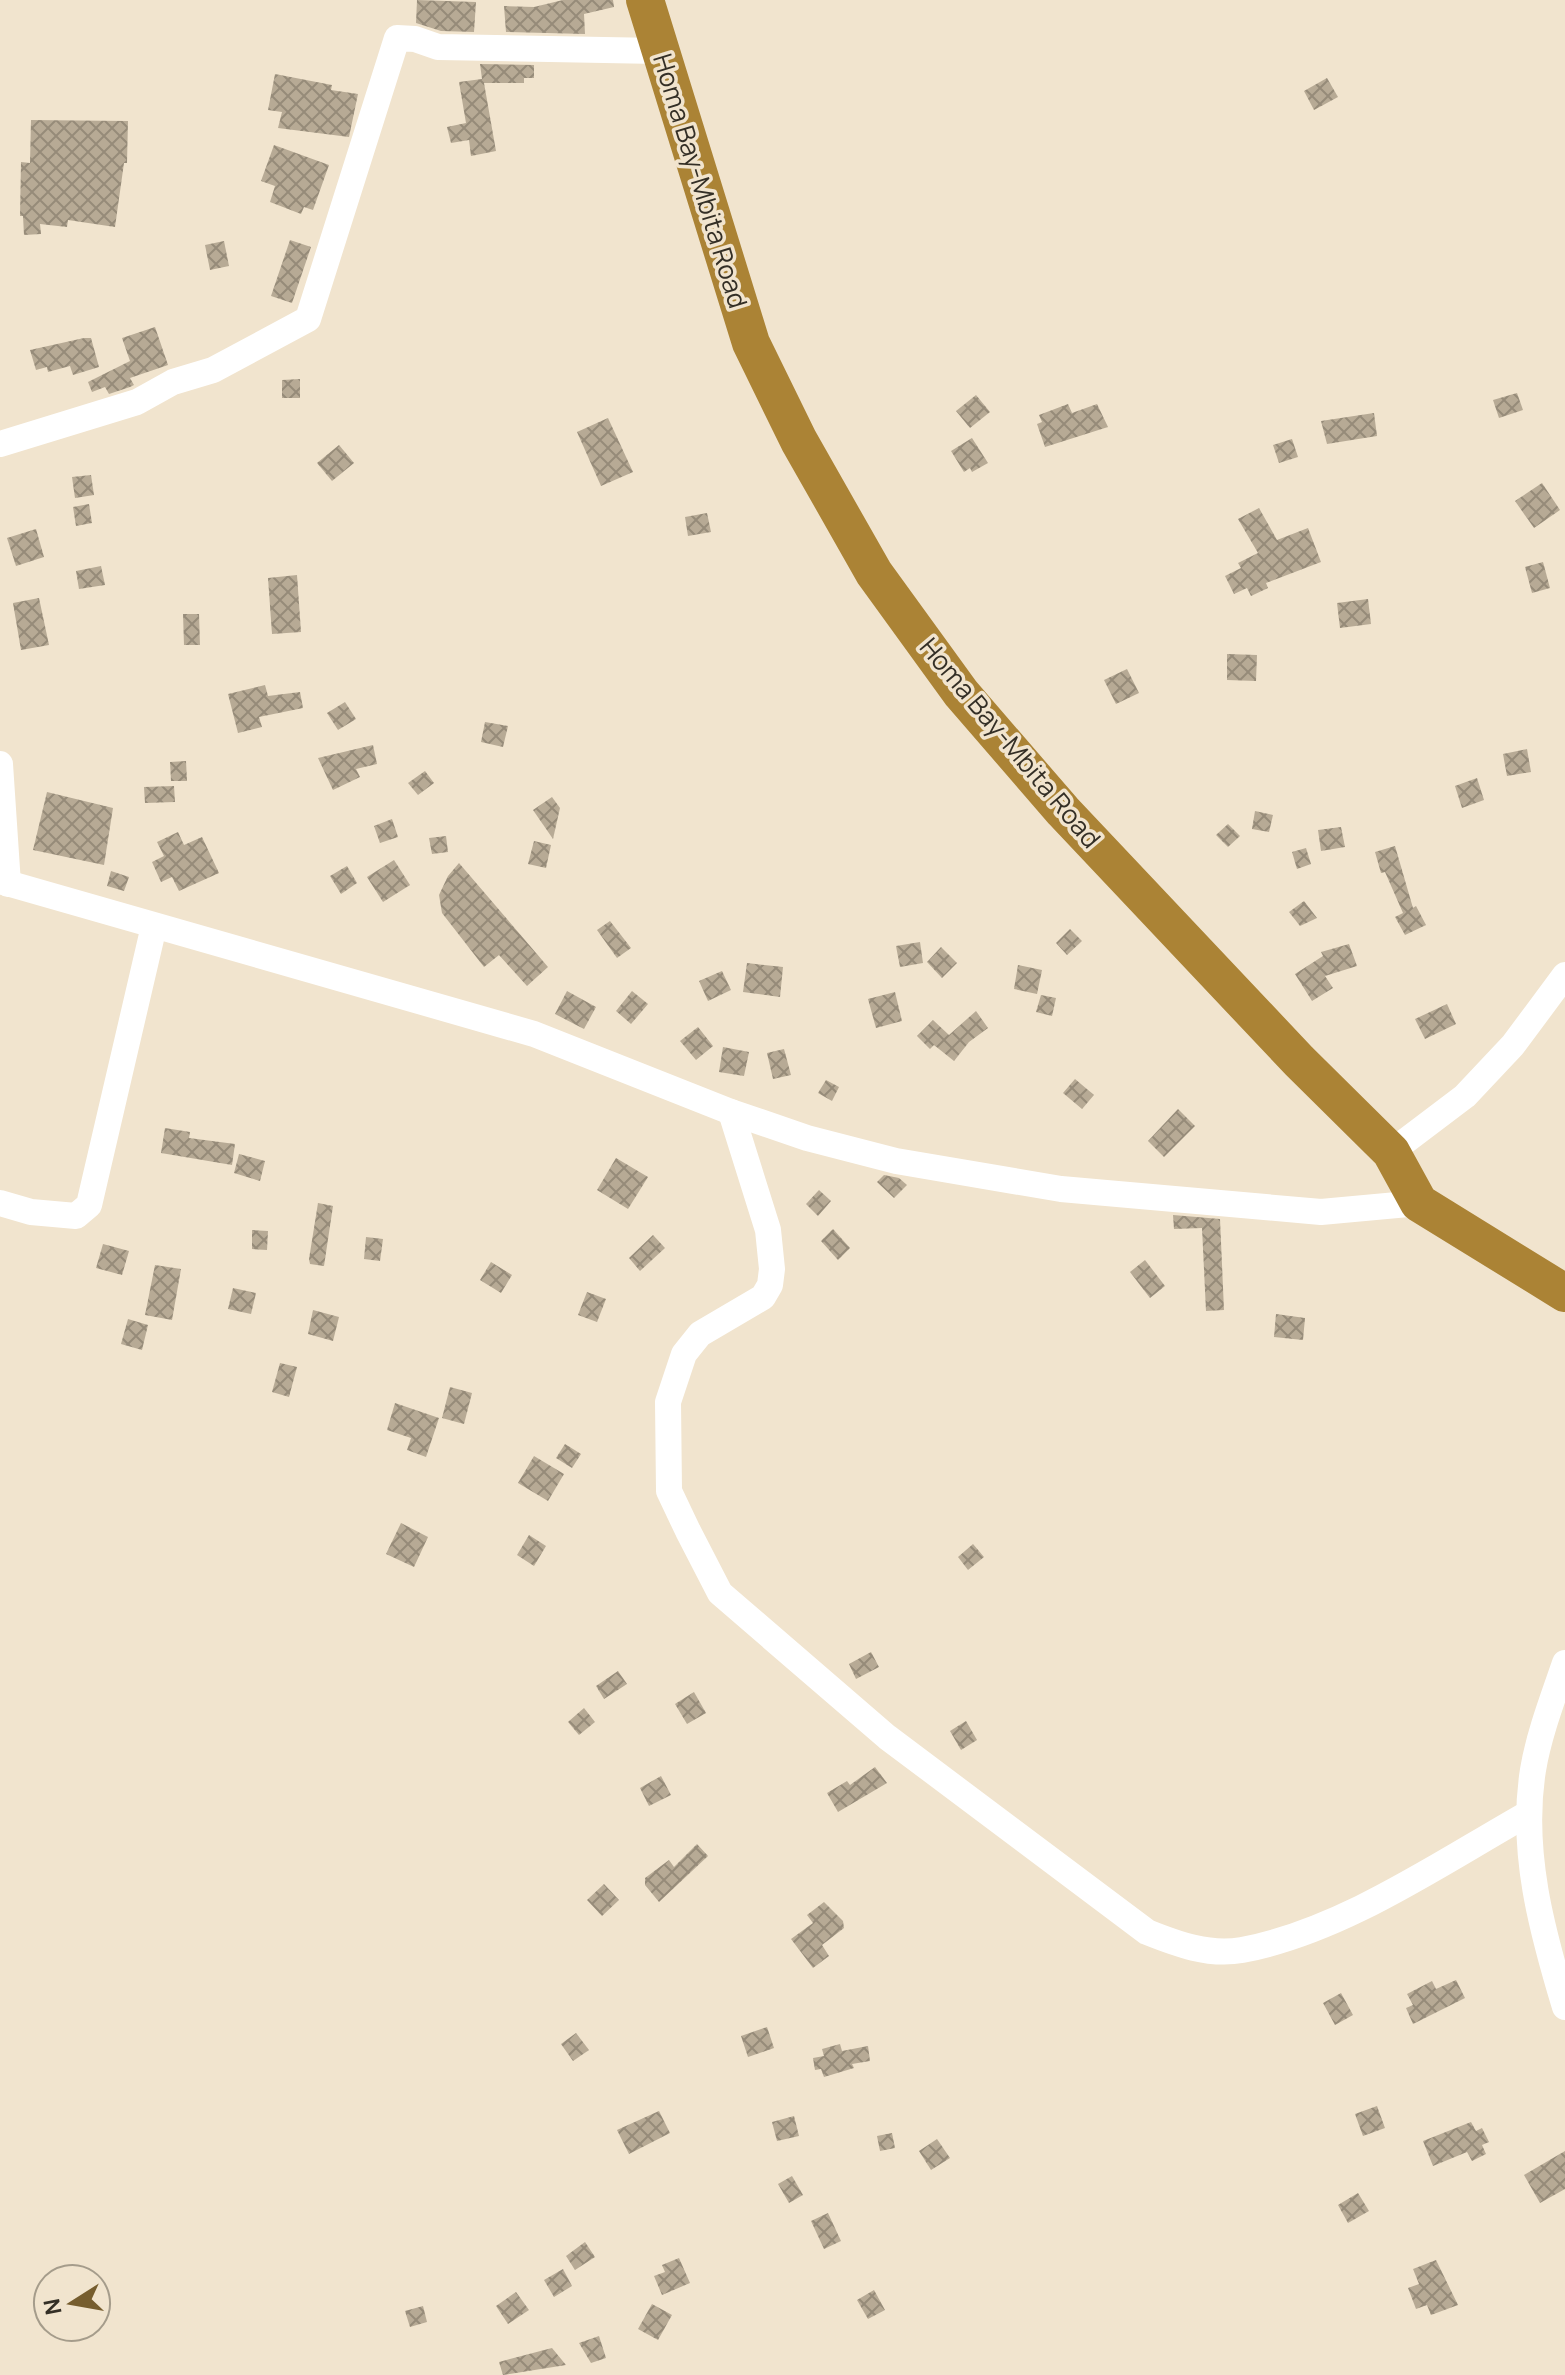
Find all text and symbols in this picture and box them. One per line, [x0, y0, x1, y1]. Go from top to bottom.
street label: Homa Bay-Mbita Road [645, 49, 757, 312]
street label: Homa Bay-Mbita Road [912, 630, 1109, 855]
north arrow [32, 2263, 112, 2343]
text: N [36, 2296, 69, 2317]

